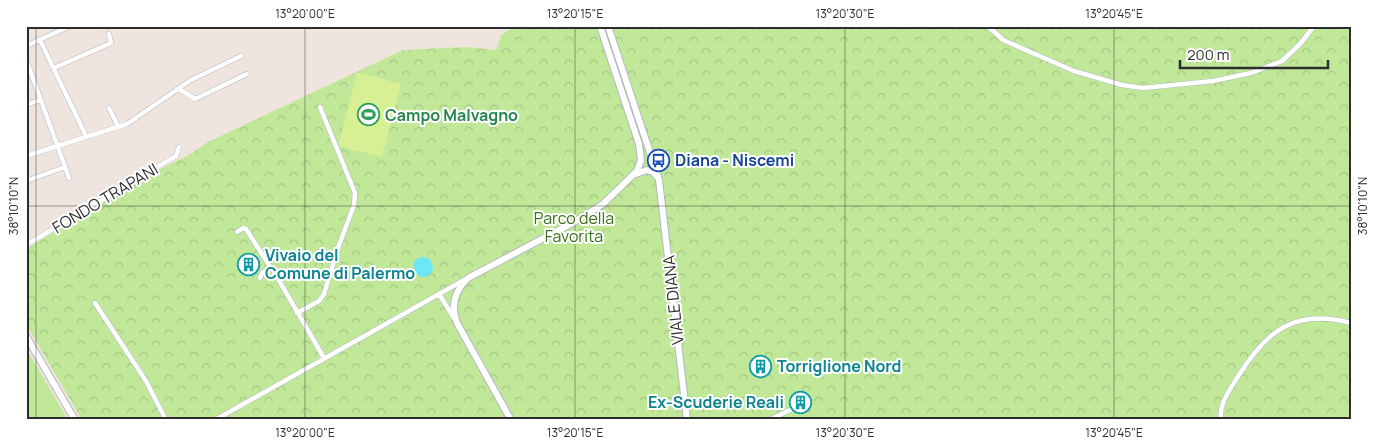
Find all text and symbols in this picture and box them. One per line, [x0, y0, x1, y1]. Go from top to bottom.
text: 13°20'00"E [275, 5, 335, 22]
text: 13°20'15"E [547, 5, 603, 22]
text: 13°20'30"E [816, 5, 875, 22]
text: 13°20'45"E [1085, 5, 1143, 22]
scale bar [1180, 38, 1327, 70]
text: 200 m [1187, 44, 1230, 65]
sports icon: Campo Malvagno [357, 103, 381, 127]
place label: Campo Malvagno [385, 104, 518, 126]
bus stop icon: Diana - Niscemi [647, 148, 671, 172]
place label: Diana - Niscemi [675, 149, 794, 171]
street label: FONDO TRAPANI [48, 158, 162, 238]
text: 38°10'10"N [5, 177, 22, 235]
text: 38°10'10"N [1354, 177, 1371, 235]
park label: Parco della Favorita [534, 207, 614, 247]
place label: Vivaio del Comune di Palermo [265, 244, 415, 284]
building icon: Vivaio del Comune di Palermo [237, 252, 261, 276]
street label: VIALE DIANA [657, 254, 689, 346]
building icon: Torriglione Nord [749, 354, 773, 378]
place label: Torriglione Nord [777, 355, 901, 377]
building icon: Ex-Scuderie Reali [788, 390, 812, 414]
place label: Ex-Scuderie Reali [648, 391, 784, 413]
text: 13°20'00"E [275, 424, 335, 441]
text: 13°20'15"E [547, 424, 603, 441]
text: 13°20'30"E [816, 424, 875, 441]
text: 13°20'45"E [1085, 424, 1143, 441]

